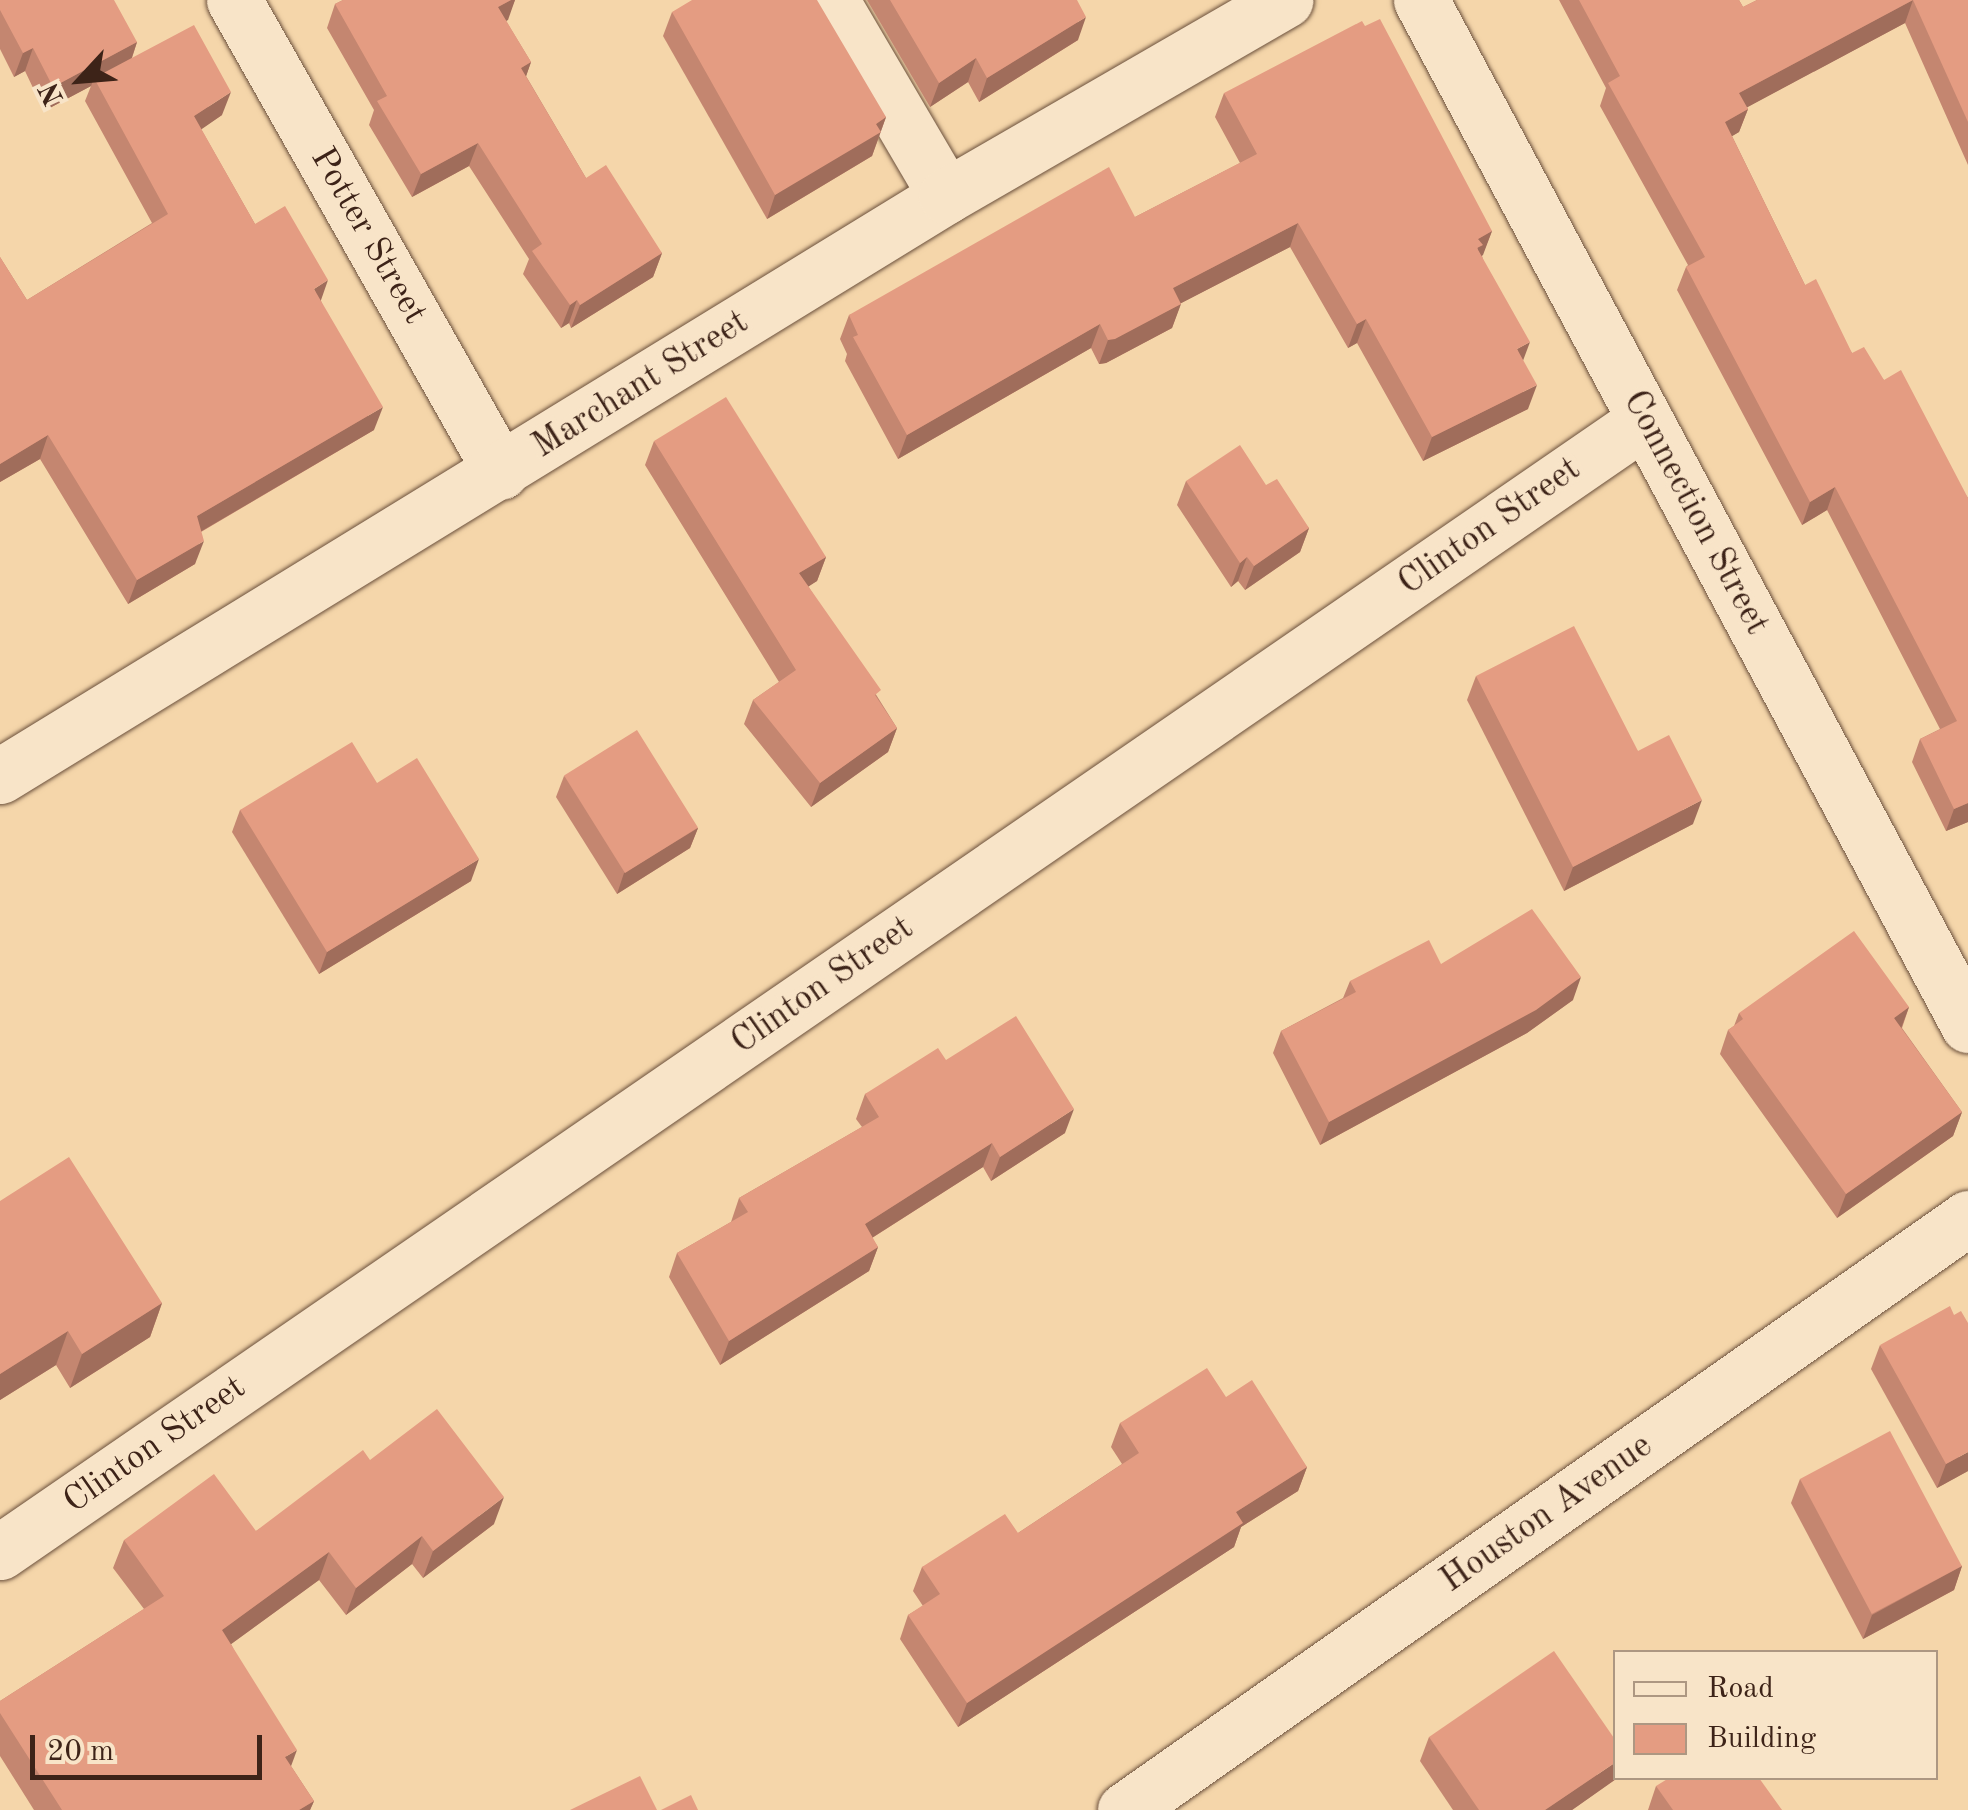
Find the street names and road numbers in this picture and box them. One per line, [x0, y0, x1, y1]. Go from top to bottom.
street label: Potter Street [301, 140, 435, 332]
street label: Marchant Street [525, 302, 757, 468]
street label: Connection Street [1613, 384, 1777, 642]
street label: Clinton Street [1391, 449, 1589, 605]
street label: Clinton Street [724, 908, 922, 1064]
street label: Clinton Street [56, 1367, 254, 1523]
street label: Houston Avenue [1433, 1426, 1661, 1602]

